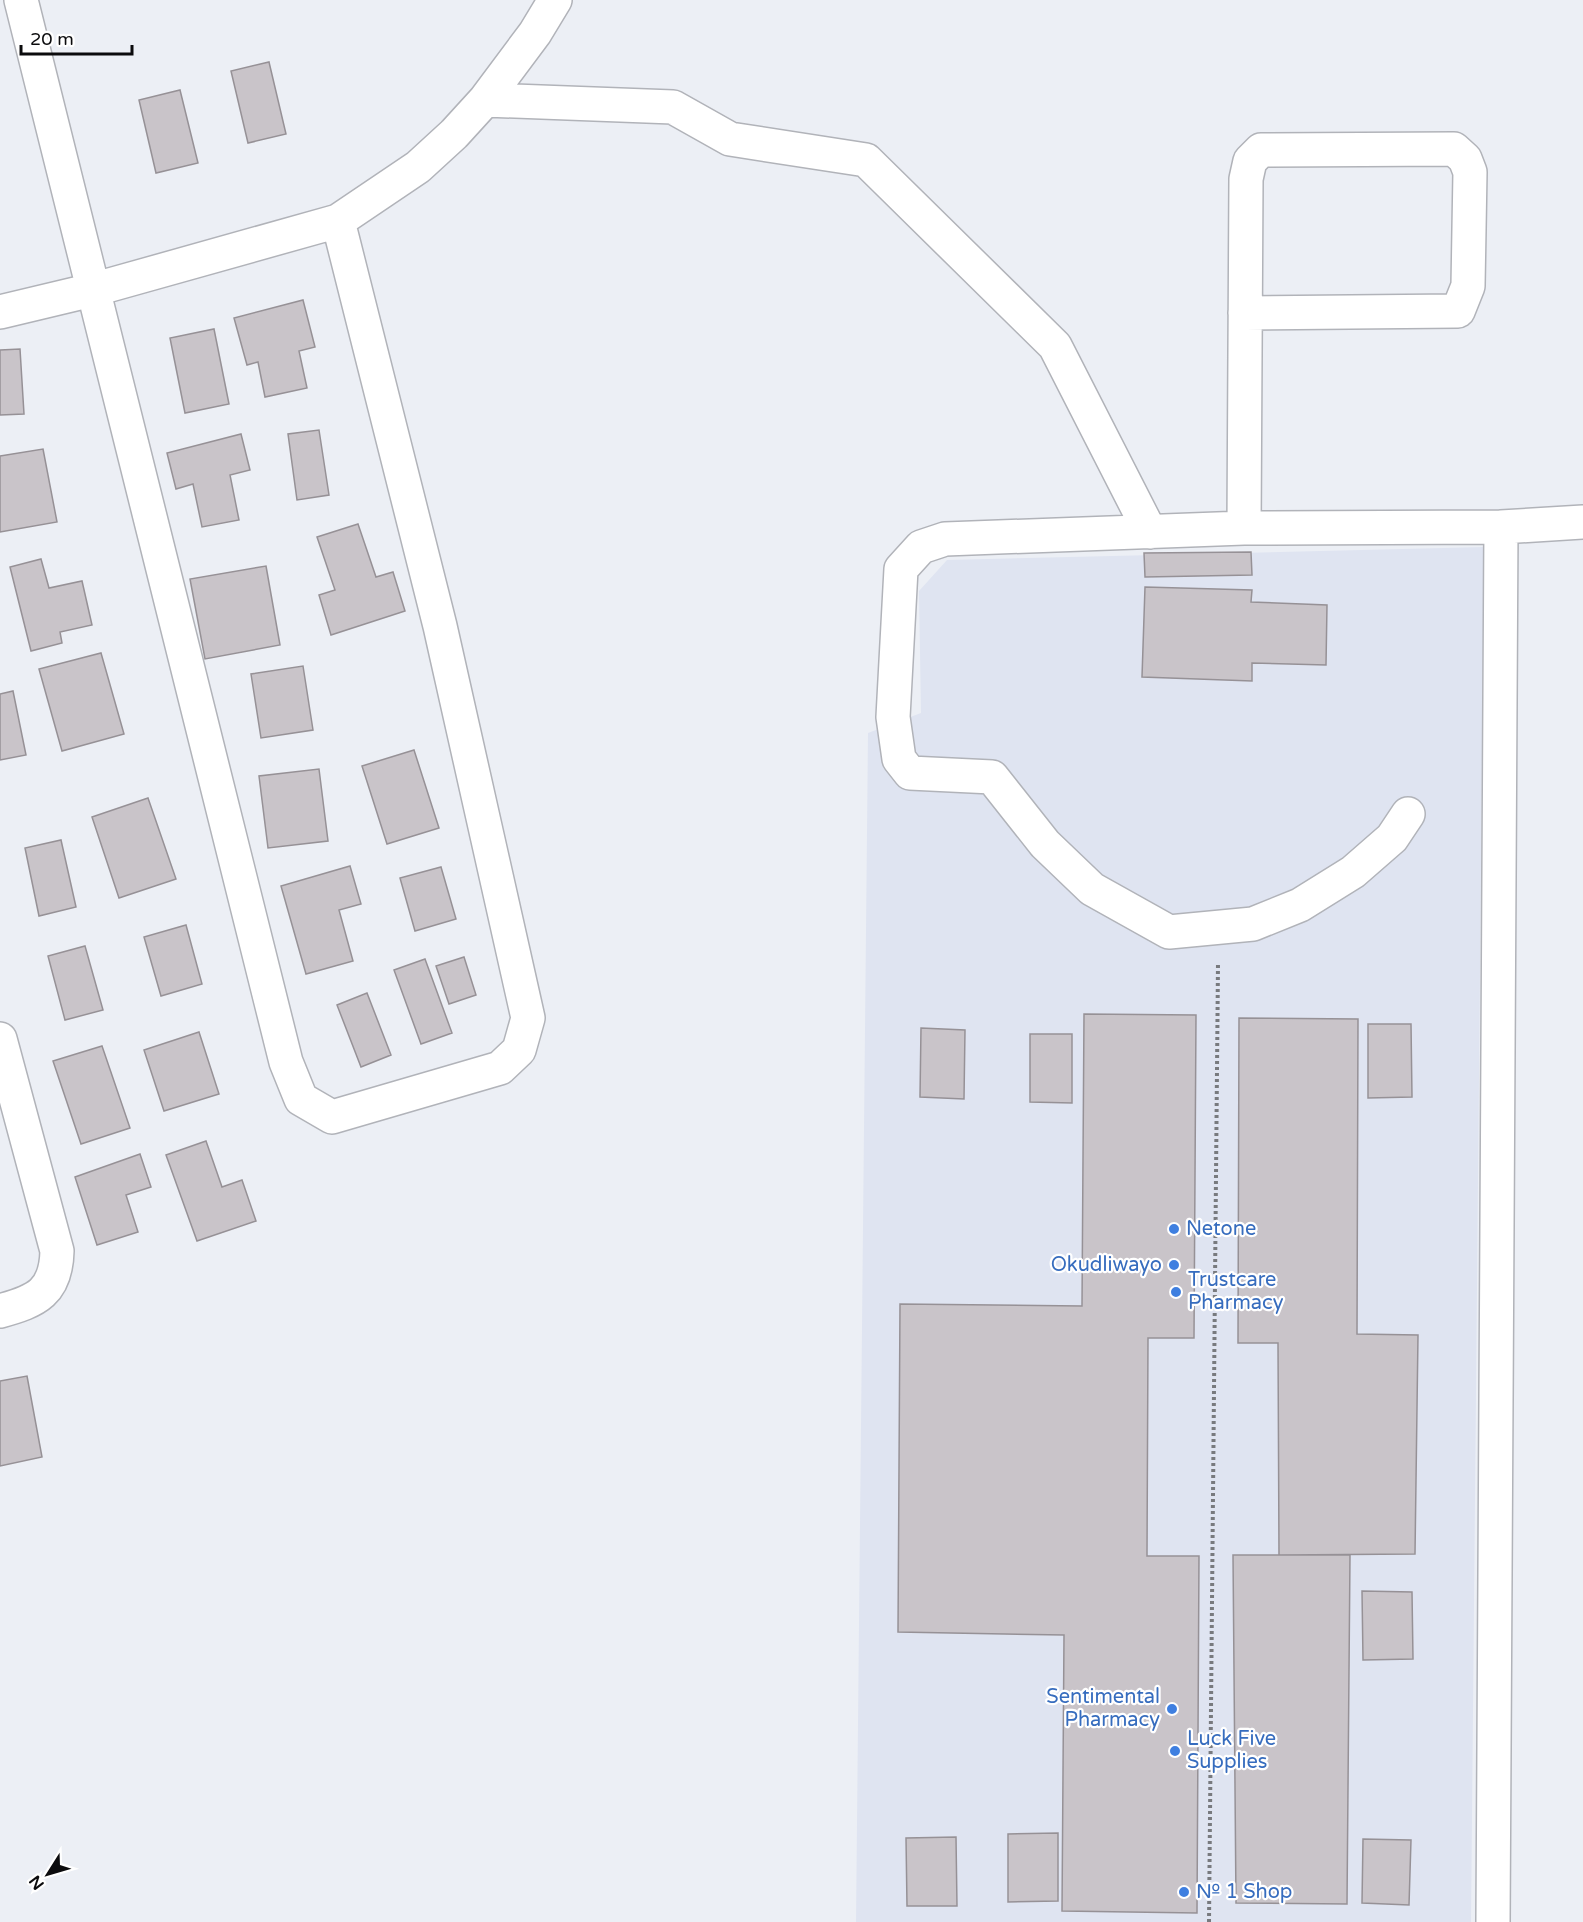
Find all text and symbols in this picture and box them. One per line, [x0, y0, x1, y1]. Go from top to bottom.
scale bar [21, 18, 132, 56]
text: 20 m [30, 28, 74, 50]
place label: Netone [1186, 1217, 1256, 1241]
marker: Netone [1167, 1222, 1181, 1236]
place label: Okudliwayo [1051, 1253, 1162, 1277]
marker: Okudliwayo [1167, 1258, 1181, 1272]
place label: Trustcare Pharmacy [1188, 1268, 1284, 1315]
marker: Trustcare Pharmacy [1169, 1285, 1183, 1299]
place label: Sentimental Pharmacy [1046, 1685, 1160, 1732]
marker: Sentimental Pharmacy [1165, 1702, 1179, 1716]
place label: Luck Five Supplies [1187, 1727, 1276, 1774]
marker: Luck Five Supplies [1168, 1744, 1182, 1758]
north arrow [18, 1844, 78, 1904]
text: N [25, 1871, 49, 1894]
place label: № 1 Shop [1196, 1880, 1292, 1904]
marker: № 1 Shop [1177, 1885, 1191, 1899]

